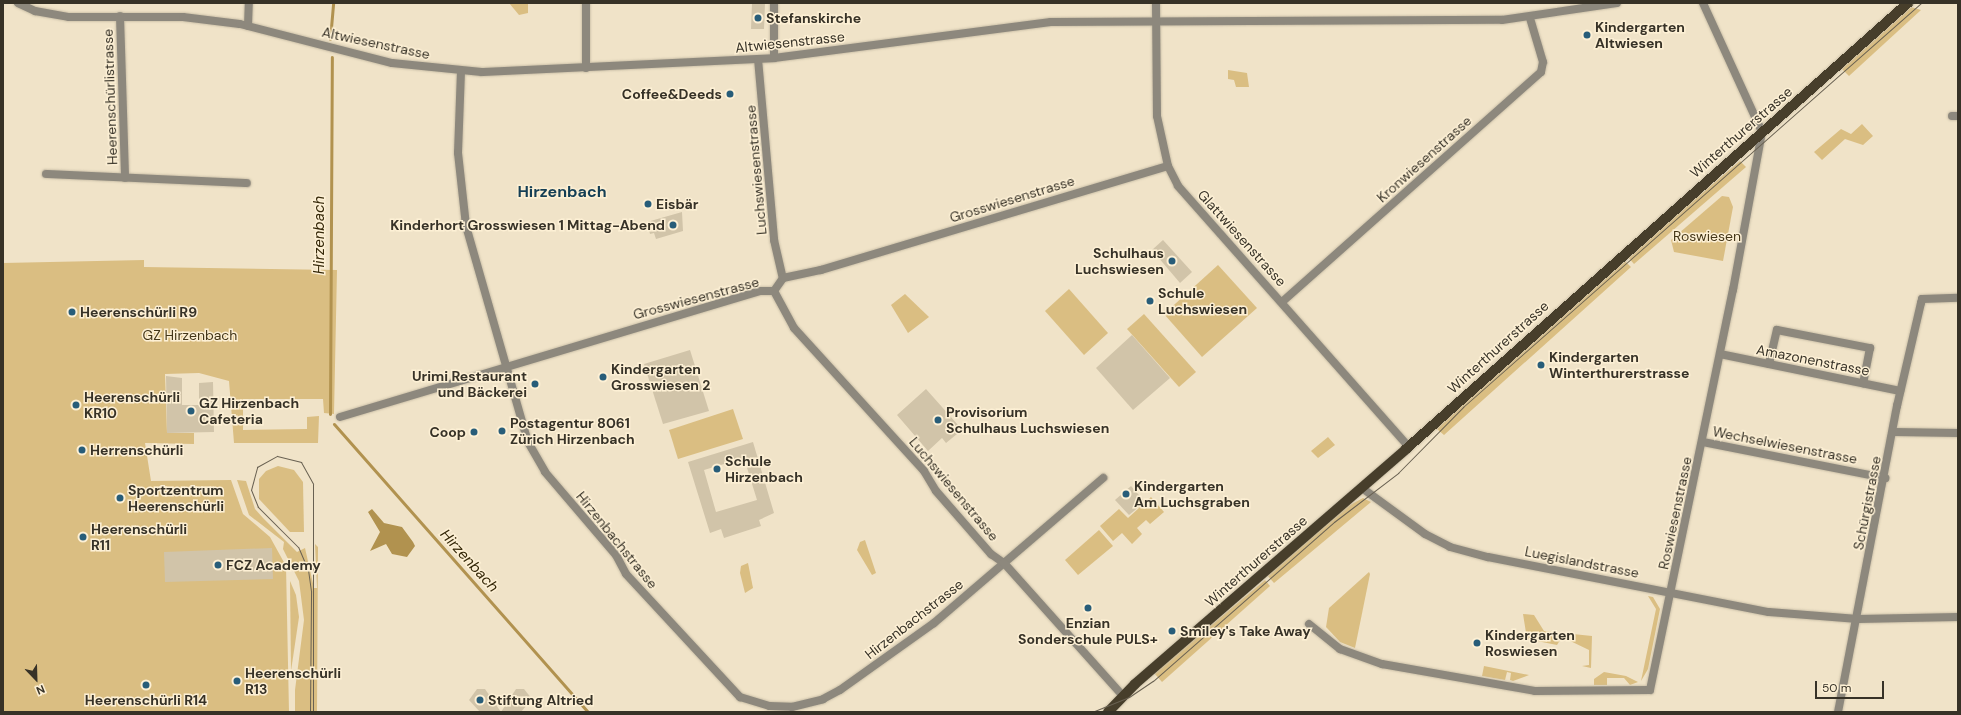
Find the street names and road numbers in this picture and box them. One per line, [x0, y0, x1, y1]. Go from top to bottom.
street label: Altwiesenstrasse [320, 23, 432, 63]
street label: Altwiesenstrasse [734, 28, 846, 56]
street label: Heerenschürlistrasse [99, 29, 121, 165]
street label: Winterthurerstrasse [1686, 83, 1796, 181]
street label: Luchswiesenstrasse [742, 104, 770, 236]
street label: Kronwiesenstrasse [1373, 112, 1475, 206]
street label: Grosswiesenstrasse [948, 172, 1076, 226]
street label: Glattwiesenstrasse [1194, 186, 1290, 290]
street label: Grosswiesenstrasse [631, 273, 761, 323]
street label: Winterthurerstrasse [1444, 297, 1552, 397]
street label: Amazonenstrasse [1755, 341, 1871, 379]
street label: Wechselwiesenstrasse [1711, 423, 1859, 467]
street label: Luchswiesenstrasse [906, 434, 1002, 544]
street label: Roswiesenstrasse [1655, 455, 1695, 571]
street label: Schürgistrasse [1850, 455, 1884, 551]
street label: Hirzenbachstrasse [573, 488, 661, 592]
street label: Winterthurerstrasse [1201, 512, 1311, 610]
street label: Luegislandstrasse [1523, 543, 1641, 581]
street label: Hirzenbachstrasse [862, 575, 966, 663]

